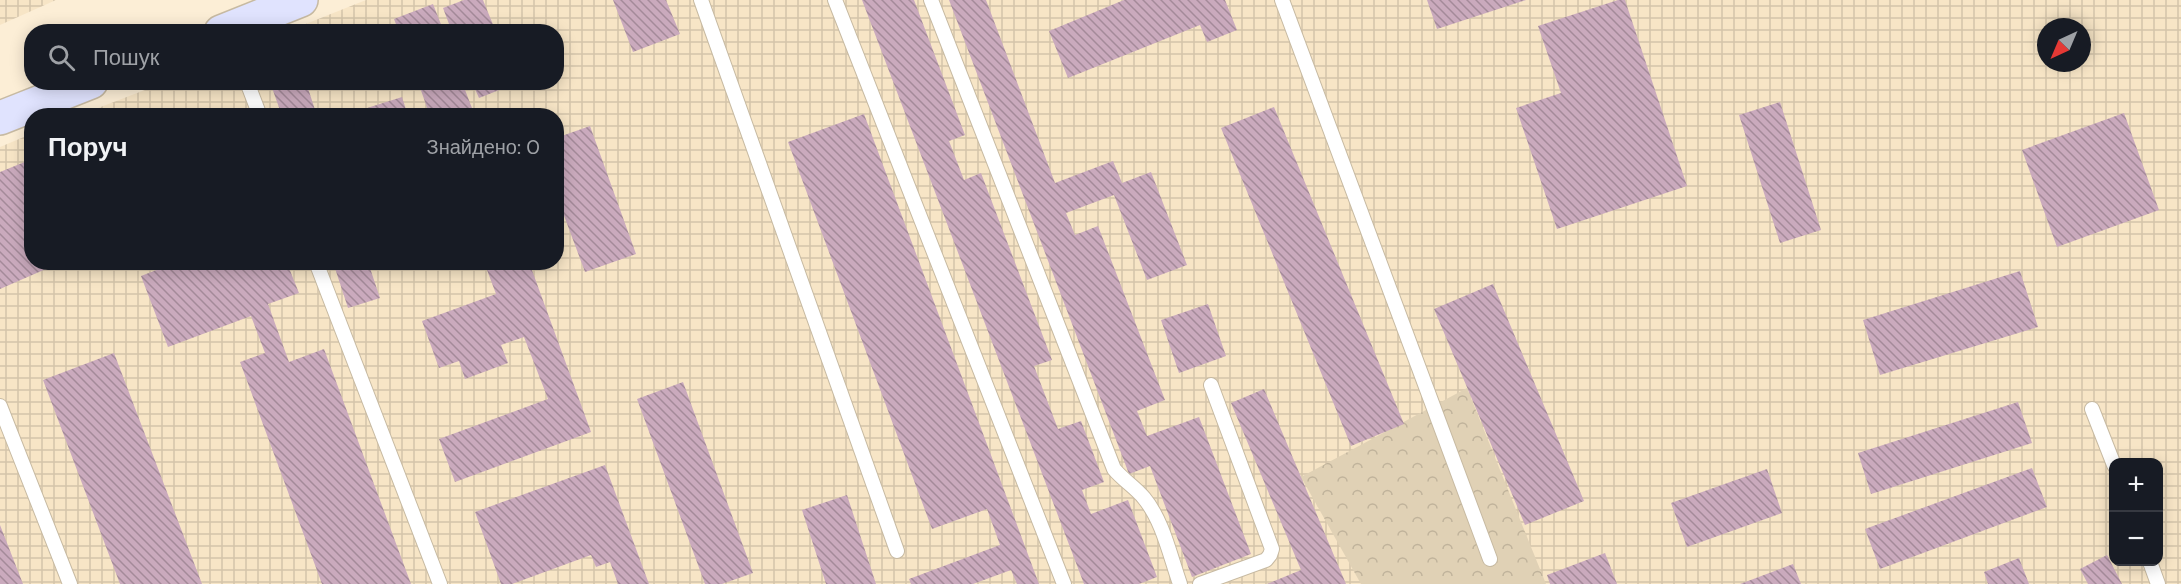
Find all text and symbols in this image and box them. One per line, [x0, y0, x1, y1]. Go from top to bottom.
north arrow [2037, 18, 2091, 72]
search box [24, 24, 564, 90]
icon: search [45, 41, 78, 74]
text: Пошук [93, 43, 159, 72]
text: Поруч [48, 130, 128, 164]
text: Знайдено: 0 [427, 134, 540, 160]
map controls [2109, 458, 2163, 566]
button: + [2109, 458, 2163, 512]
button: − [2109, 512, 2163, 566]

